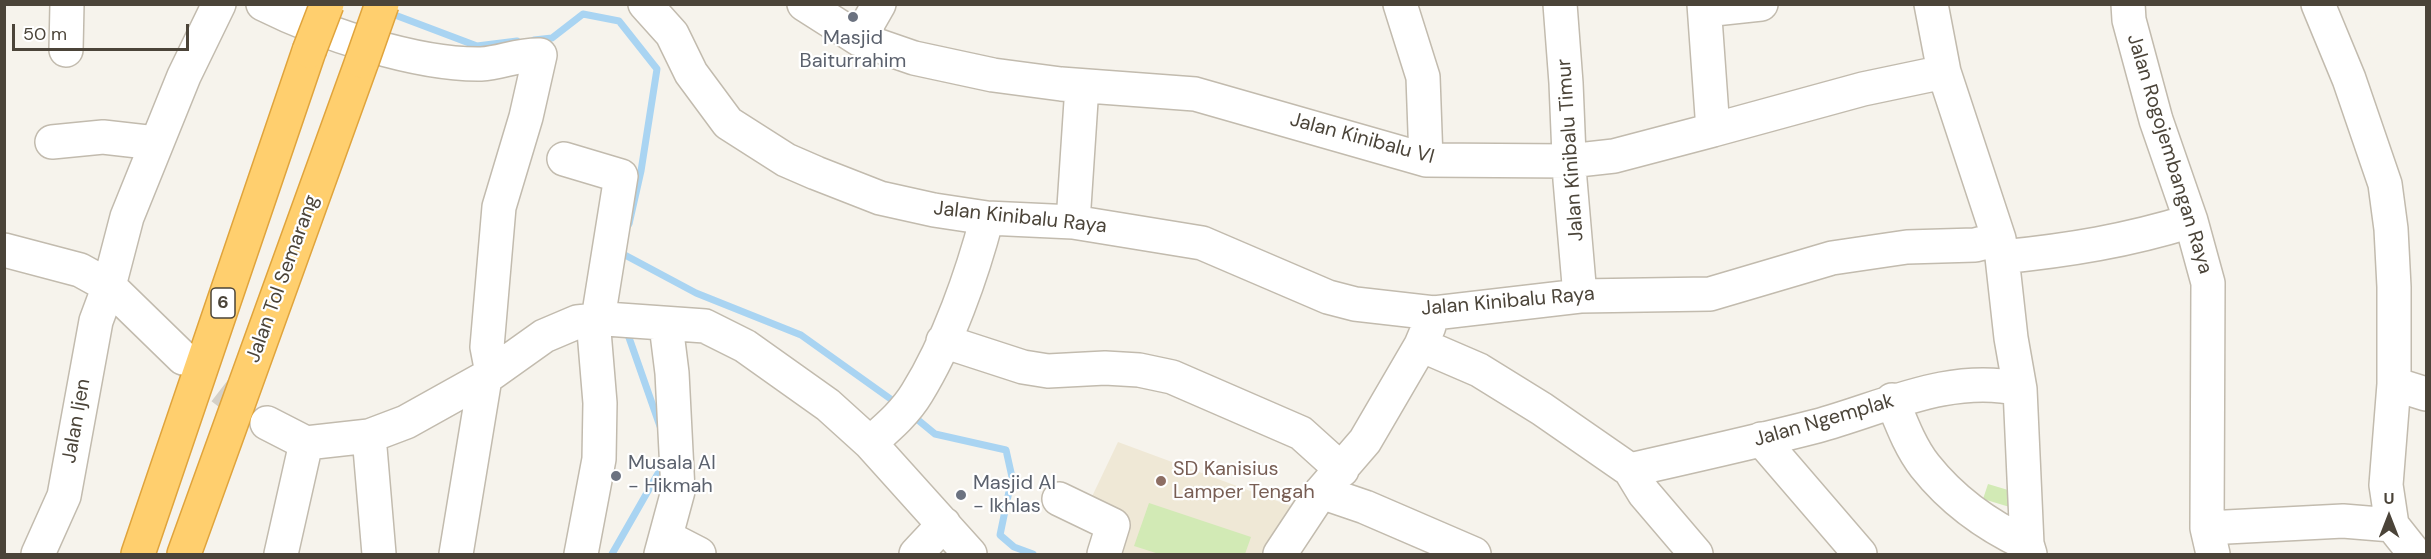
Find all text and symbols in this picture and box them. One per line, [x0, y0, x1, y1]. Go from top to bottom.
marker: Masjid Baiturrahim [846, 10, 860, 24]
scale bar [15, 12, 192, 50]
text: 50 m [23, 22, 67, 46]
place label: Masjid Baiturrahim [800, 27, 906, 74]
street label: Jalan Rogojembangan Raya [2121, 31, 2217, 277]
street label: Jalan Kinibalu Timur [1553, 58, 1589, 242]
street label: Jalan Kinibalu VI [1287, 108, 1437, 170]
street label: Jalan Tol Semarang [242, 192, 324, 366]
street label: Jalan Kinibalu Raya [932, 197, 1108, 239]
street label: Jalan Kinibalu Raya [1420, 282, 1596, 322]
road number: 6 [211, 288, 235, 318]
street label: Jalan Ijen [58, 377, 96, 465]
street label: Jalan Ngemplak [1751, 390, 1897, 452]
place label: Musala Al - Hikmah [628, 452, 716, 499]
place label: SD Kanisius Lamper Tengah [1173, 458, 1315, 505]
marker: Musala Al - Hikmah [609, 469, 623, 483]
place label: Masjid Al - Ikhlas [973, 472, 1056, 519]
marker: SD Kanisius Lamper Tengah [1154, 474, 1168, 488]
north arrow [2359, 487, 2419, 547]
marker: Masjid Al - Ikhlas [954, 488, 968, 502]
text: U [2384, 488, 2394, 509]

